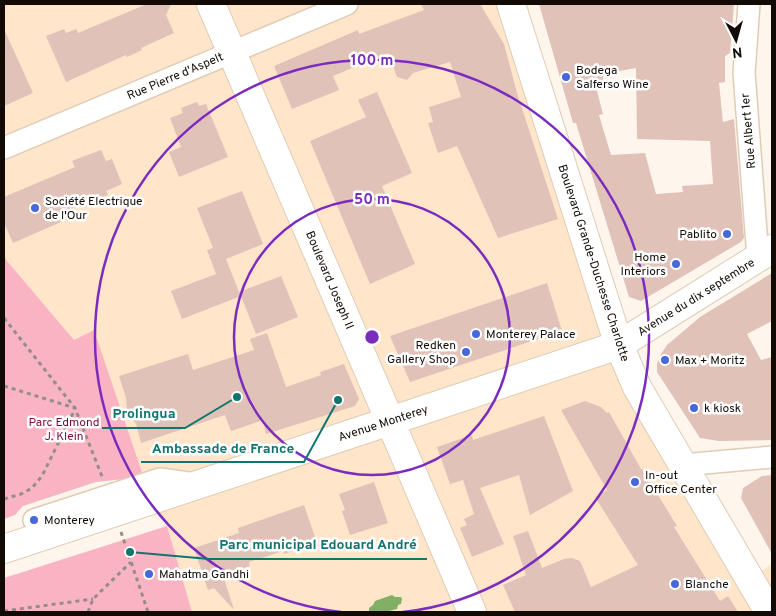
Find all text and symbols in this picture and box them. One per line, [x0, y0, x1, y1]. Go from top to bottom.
north arrow [711, 15, 761, 65]
text: N [731, 42, 743, 60]
street label: Rue Pierre d'Aspelt [125, 49, 226, 104]
text: 100 m [351, 52, 393, 71]
place label: Bodega Salferso Wine [576, 63, 649, 93]
marker: Bodega Salferso Wine [560, 71, 572, 83]
street label: Rue Albert 1er [738, 92, 760, 169]
street label: Boulevard Grande-Duchesse Charlotte [554, 163, 633, 364]
text: 50 m [354, 191, 390, 210]
place label: Société Electrique de l'Our [45, 194, 143, 224]
marker: Société Electrique de l'Our [29, 202, 41, 214]
place label: Pablito [679, 227, 717, 243]
marker: Pablito [721, 228, 733, 240]
street label: Boulevard Joseph II [301, 229, 357, 332]
place label: Home Interiors [621, 250, 666, 280]
street label: Avenue du dix septembre [635, 255, 758, 341]
marker: Home Interiors [670, 258, 682, 270]
place label: Monterey Palace [486, 327, 575, 343]
centre of rings [363, 328, 381, 346]
marker: Monterey Palace [470, 328, 482, 340]
place label: Redken Gallery Shop [387, 338, 456, 368]
marker: Redken Gallery Shop [460, 346, 472, 358]
place label: Max + Moritz [675, 353, 745, 369]
marker: Max + Moritz [659, 354, 671, 366]
callout: Prolingua [102, 399, 185, 428]
place label: k kiosk [704, 401, 741, 417]
street label: Avenue Monterey [336, 402, 430, 446]
marker: k kiosk [688, 402, 700, 414]
text: Prolingua [113, 406, 175, 423]
park label: Parc Edmond J. Klein [28, 415, 100, 445]
callout: Ambassade de France [141, 433, 304, 462]
text: Ambassade de France [152, 441, 295, 458]
place label: In-out Office Center [645, 468, 717, 498]
marker: In-out Office Center [629, 476, 641, 488]
place label: Monterey [44, 513, 95, 529]
marker: Monterey [28, 514, 40, 526]
callout: Parc municipal Edouard André [209, 530, 427, 559]
text: Parc municipal Edouard André [219, 537, 417, 554]
place label: Mahatma Gandhi [159, 567, 249, 583]
marker: Mahatma Gandhi [143, 568, 155, 580]
place label: Blanche [685, 577, 729, 593]
marker: Blanche [669, 578, 681, 590]

